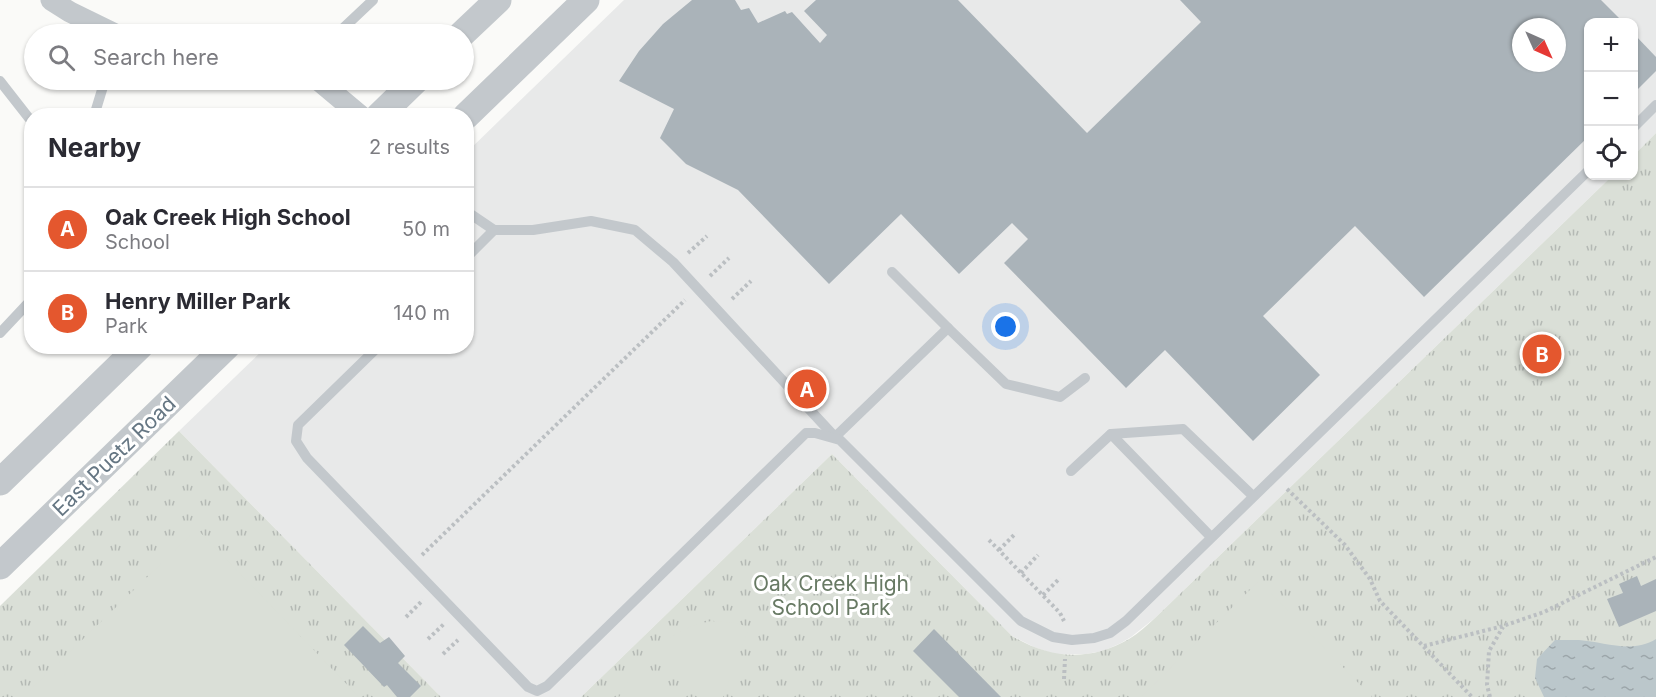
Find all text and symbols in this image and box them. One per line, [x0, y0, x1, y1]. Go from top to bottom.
north arrow [1512, 18, 1566, 72]
map controls [1584, 18, 1638, 180]
button: + [1584, 18, 1638, 72]
search box [24, 24, 474, 90]
icon: search [45, 41, 78, 74]
text: Search here [93, 44, 219, 70]
button: − [1584, 72, 1638, 126]
button: locate [1584, 126, 1638, 180]
text: Nearby [48, 132, 141, 163]
text: 2 results [369, 135, 450, 159]
text: Oak Creek High School [105, 204, 351, 230]
text: A [60, 217, 75, 241]
text: 50 m [402, 217, 450, 241]
text: School [105, 230, 170, 254]
text: Henry Miller Park [105, 288, 290, 314]
text: B [61, 301, 74, 325]
text: 140 m [393, 301, 450, 325]
your location [991, 312, 1020, 341]
text: Park [105, 314, 148, 338]
pin: B [1522, 332, 1562, 376]
pin: A [788, 366, 826, 412]
street label: East Puetz Road [47, 391, 181, 521]
park label: Oak Creek High School Park [753, 571, 909, 620]

